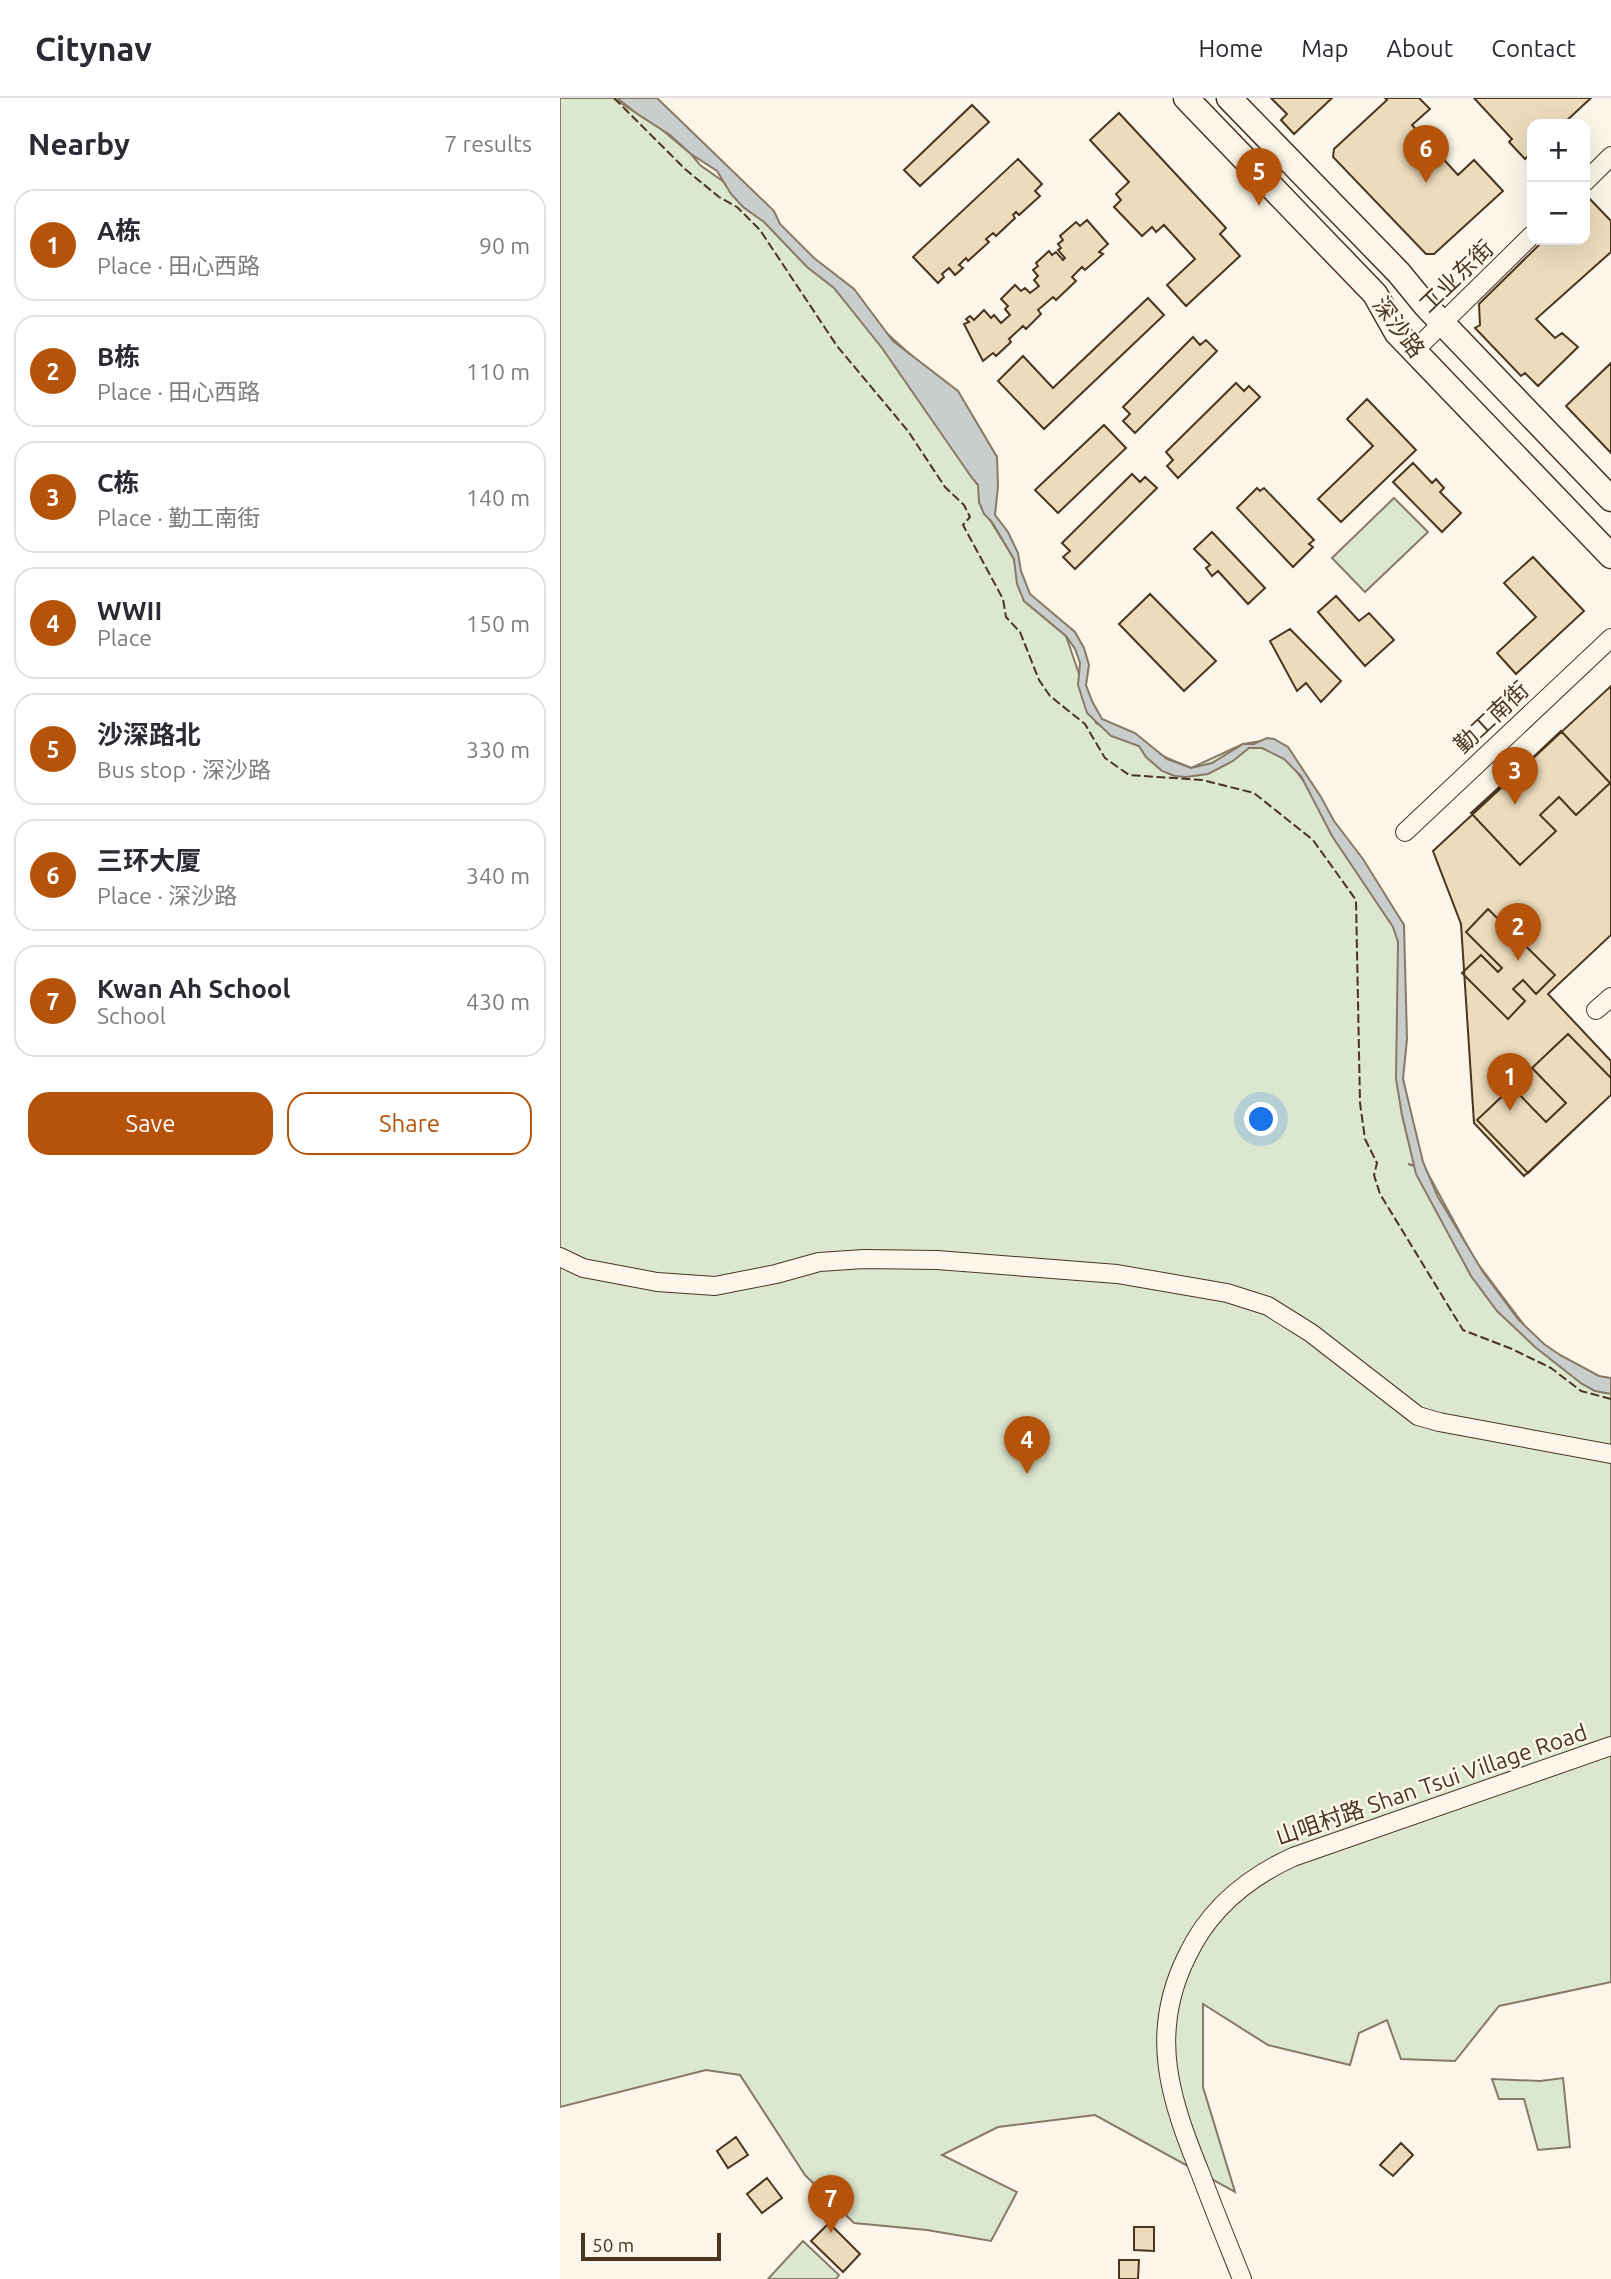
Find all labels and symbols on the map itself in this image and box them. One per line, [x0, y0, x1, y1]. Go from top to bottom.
pin: 6 [1403, 125, 1449, 183]
pin: 5 [1236, 148, 1282, 206]
street label: 工业东街 [1414, 235, 1498, 317]
street label: 深沙路 [1368, 292, 1430, 362]
street label: 勤工南街 [1449, 676, 1533, 758]
pin: 3 [1492, 747, 1538, 805]
pin: 2 [1495, 903, 1541, 961]
pin: 1 [1487, 1053, 1533, 1111]
your location [1244, 1102, 1278, 1136]
pin: 4 [1004, 1416, 1050, 1474]
street label: 山咀村路 Shan Tsui Village Road [1272, 1719, 1590, 1849]
pin: 7 [808, 2175, 854, 2233]
scale bar [581, 2230, 721, 2262]

